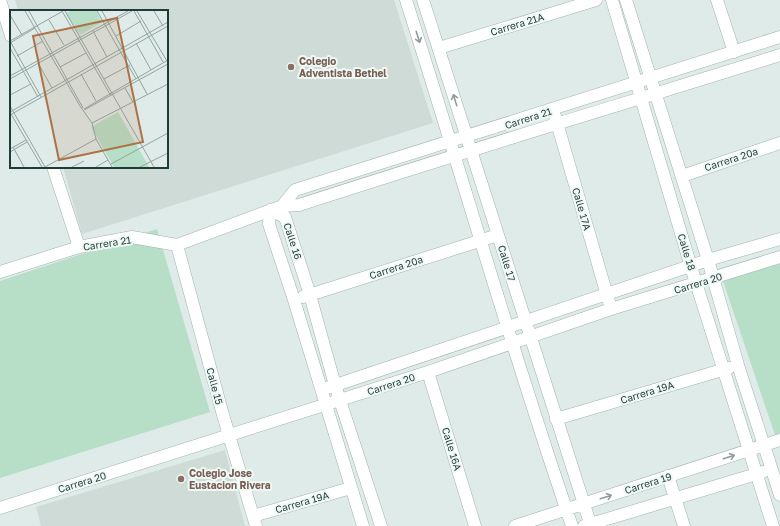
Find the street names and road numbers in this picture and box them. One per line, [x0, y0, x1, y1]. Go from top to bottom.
street label: Carrera 21A [489, 10, 545, 38]
street label: Carrera 21 [503, 105, 553, 131]
street label: Carrera 20a [703, 145, 759, 173]
street label: Calle 17A [570, 186, 594, 232]
street label: Calle 16 [281, 221, 305, 261]
street label: Calle 18 [676, 232, 698, 272]
street label: Carrera 21 [82, 233, 132, 253]
street label: Calle 17 [496, 243, 518, 283]
street label: Carrera 20a [368, 253, 424, 281]
street label: Carrera 20 [672, 270, 724, 296]
street label: Calle 15 [204, 366, 226, 406]
street label: Carrera 20 [365, 371, 417, 397]
street label: Carrera 19A [619, 378, 676, 406]
street label: Calle 16A [440, 426, 464, 472]
street label: Carrera 20 [56, 469, 108, 495]
street label: Carrera 19 [623, 470, 673, 496]
street label: Carrera 19A [274, 489, 331, 515]

